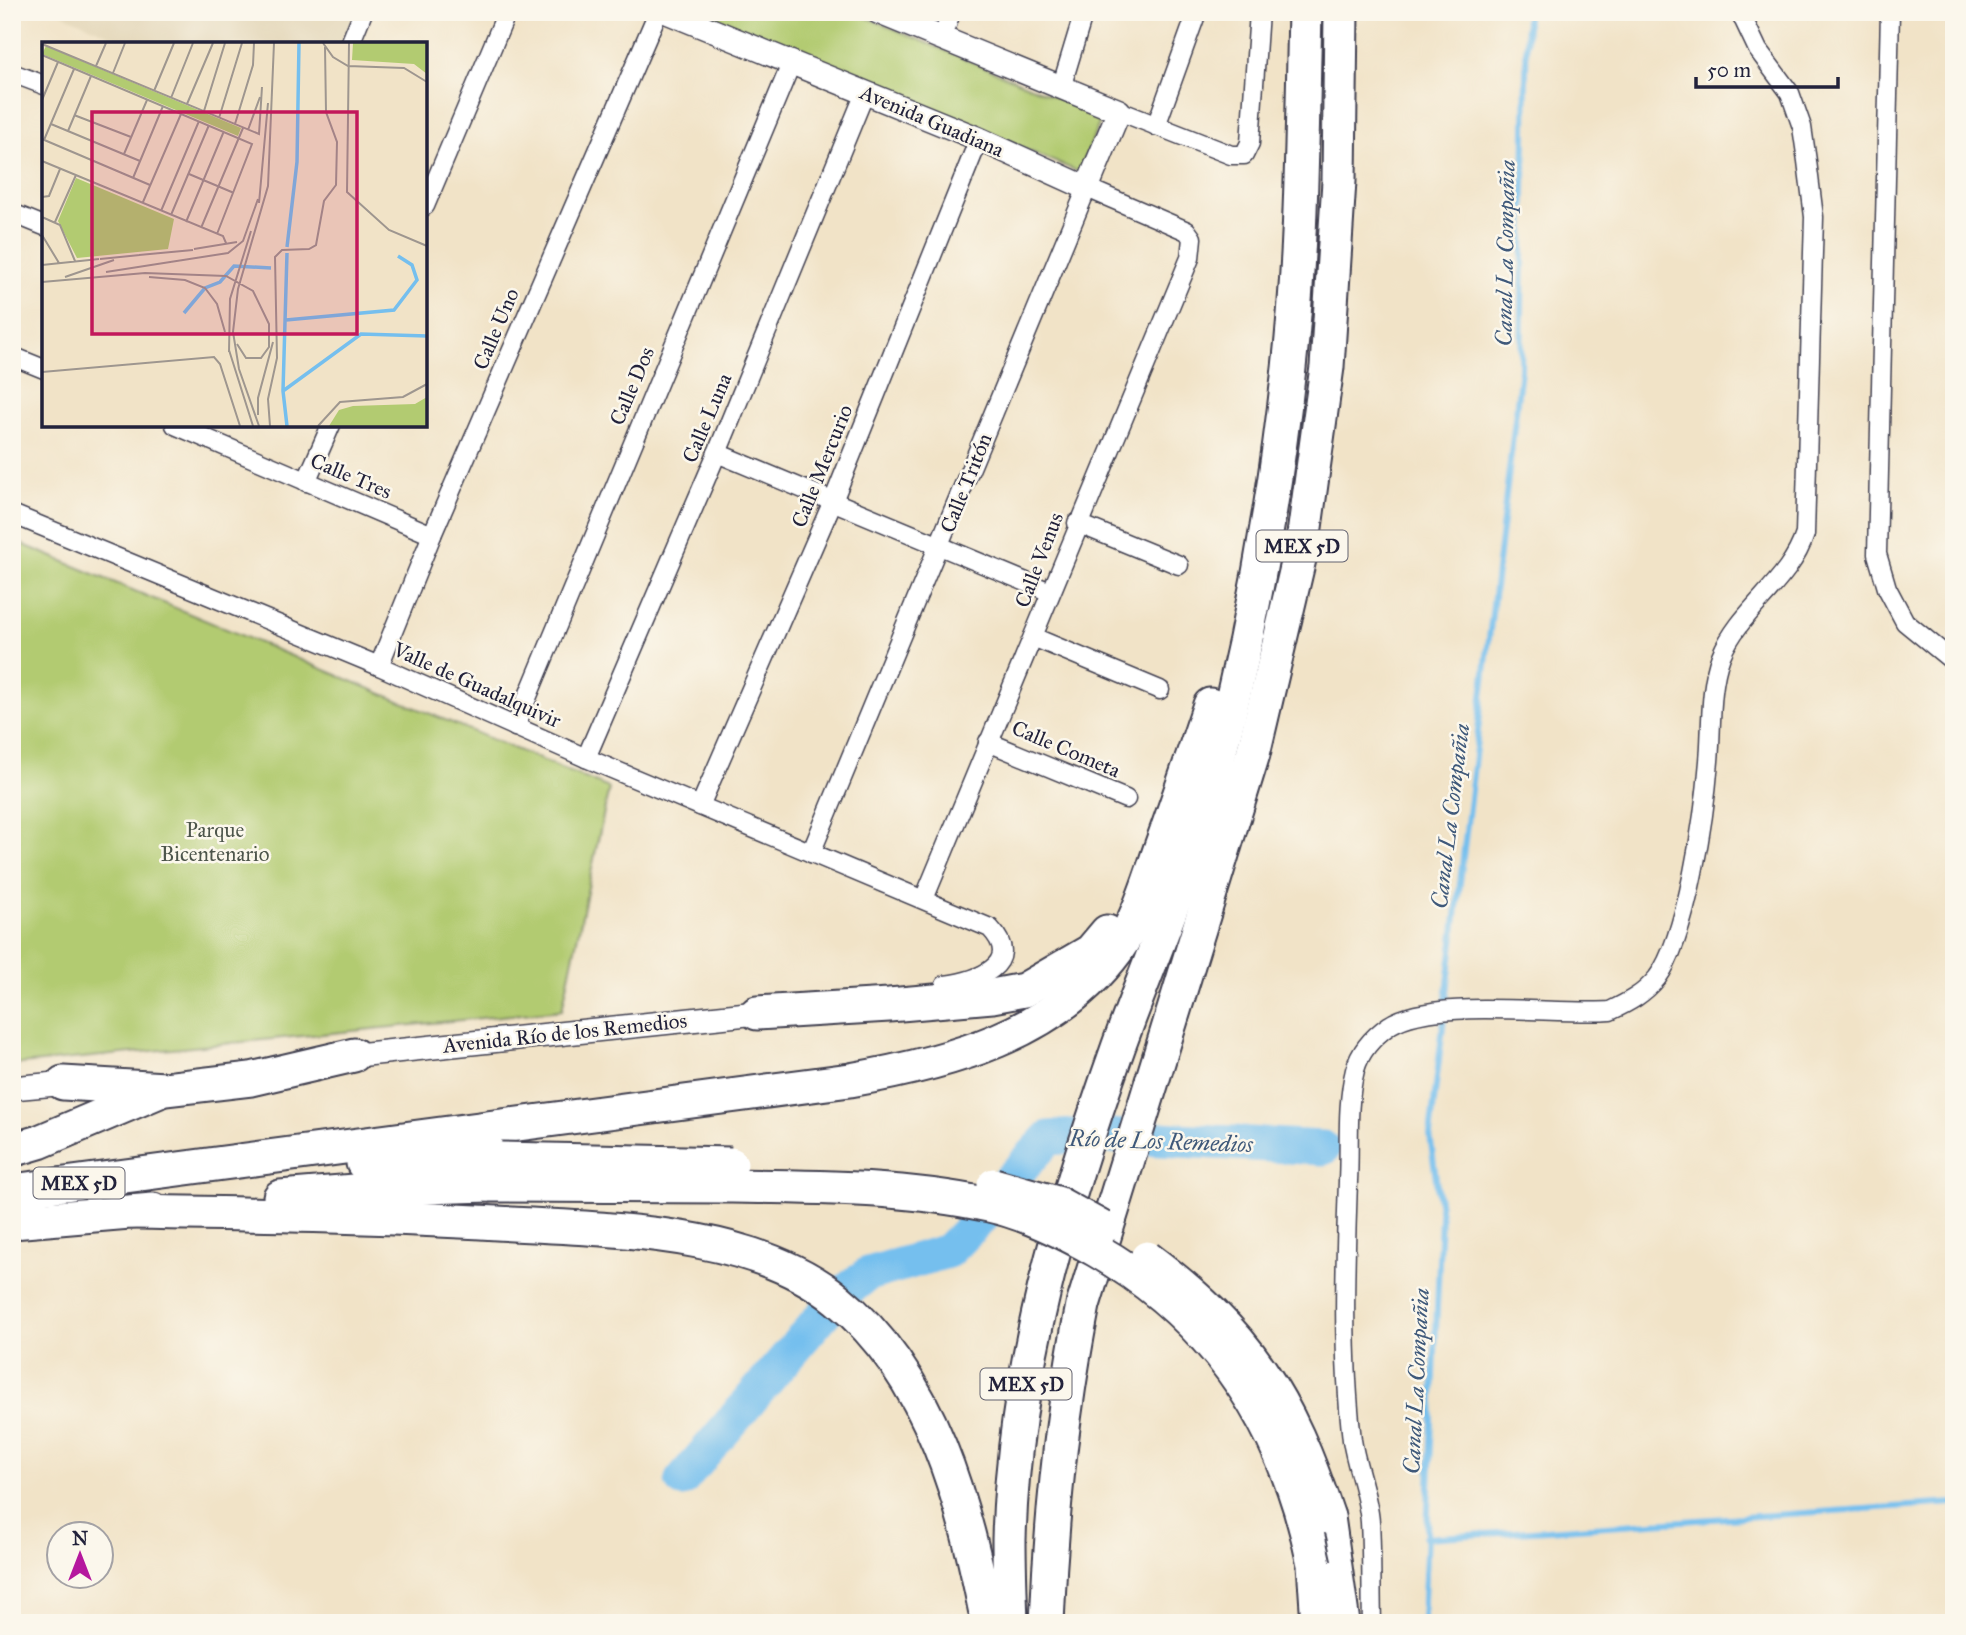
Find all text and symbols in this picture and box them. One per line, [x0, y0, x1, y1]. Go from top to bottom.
inset map [42, 42, 427, 427]
scale bar [1696, 46, 1838, 90]
text: 50 m [1707, 57, 1752, 83]
street label: Avenida Guadiana [855, 79, 1008, 163]
water label: Canal La Compañia [1489, 159, 1522, 347]
street label: Calle Uno [467, 284, 525, 374]
street label: Calle Dos [604, 343, 660, 429]
street label: Calle Luna [677, 369, 738, 467]
street label: Calle Mercurio [786, 401, 859, 531]
street label: Calle Tritón [934, 430, 998, 536]
street label: Calle Tres [306, 447, 396, 505]
street label: Calle Venus [1009, 509, 1069, 611]
road number: MEX 5D [1256, 530, 1348, 562]
street label: Valle de Guadalquivir [388, 636, 565, 734]
street label: Calle Cometa [1008, 714, 1124, 784]
water label: Canal La Compañia [1425, 722, 1476, 910]
park label: Parque Bicentenario [160, 817, 270, 867]
street label: Avenida Río de los Remedios [441, 1007, 688, 1059]
water label: Río de Los Remedios [1068, 1124, 1254, 1158]
road number: MEX 5D [34, 1168, 124, 1198]
water label: Canal La Compañia [1397, 1287, 1436, 1475]
road number: MEX 5D [981, 1368, 1072, 1400]
north arrow [46, 1520, 116, 1590]
text: N [72, 1527, 88, 1550]

